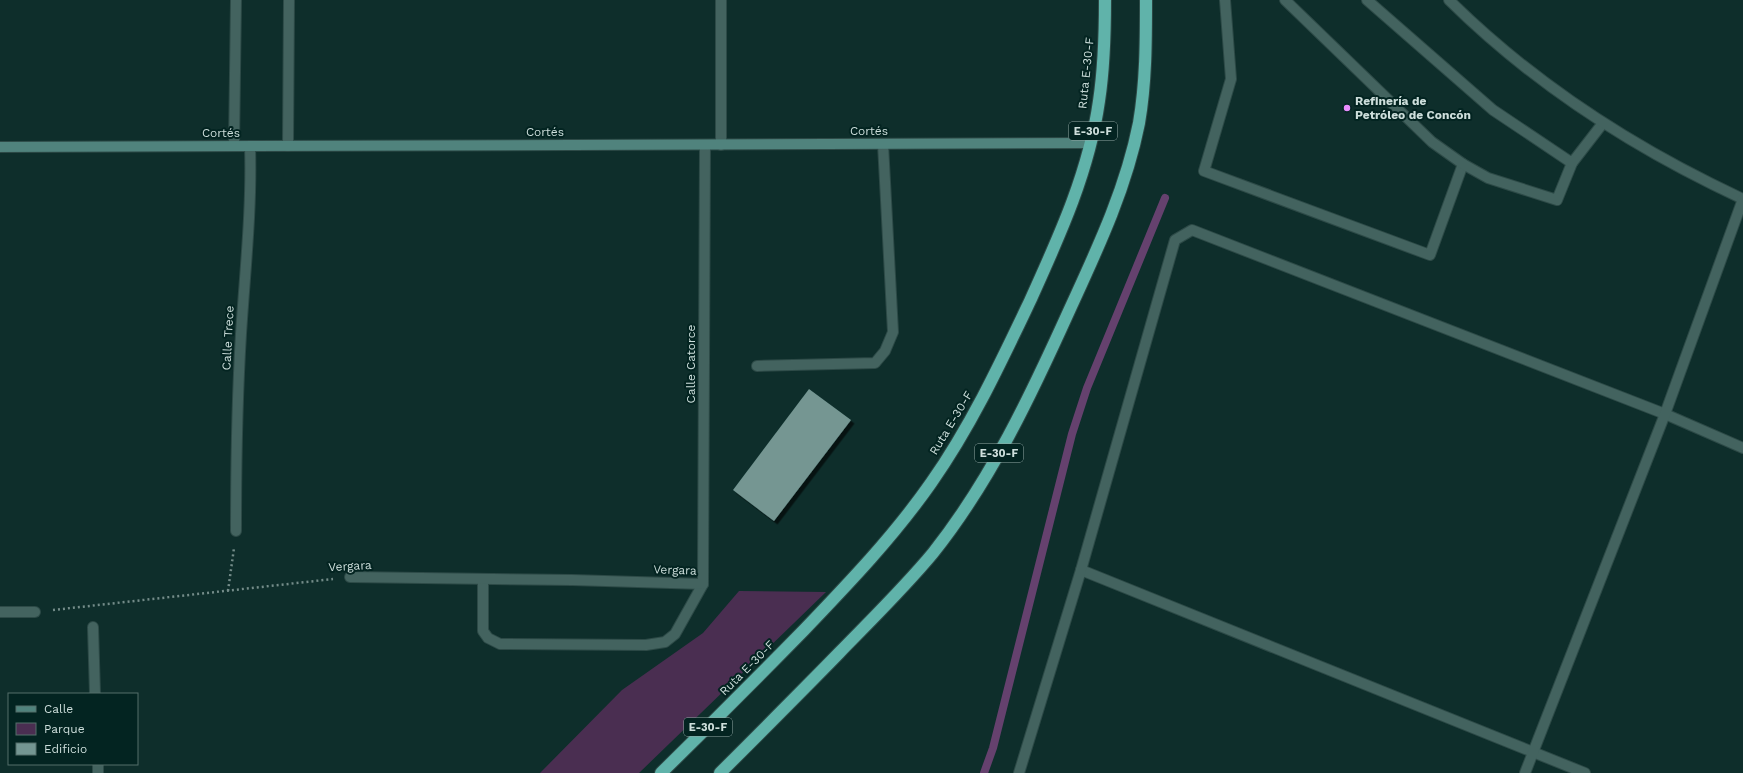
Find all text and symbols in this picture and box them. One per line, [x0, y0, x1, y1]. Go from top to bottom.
street label: Ruta E-30-F [1075, 37, 1097, 109]
place label: Refinería de Petróleo de Concón [1355, 94, 1471, 122]
marker: Refinería de Petróleo de Concón [1342, 103, 1352, 113]
road number: E-30-F [1069, 122, 1117, 140]
street label: Cortés [850, 124, 888, 138]
street label: Cortés [526, 125, 564, 139]
street label: Cortés [202, 126, 240, 140]
street label: Calle Trece [219, 305, 237, 371]
street label: Calle Catorce [684, 325, 698, 403]
street label: Ruta E-30-F [927, 389, 975, 457]
road number: E-30-F [975, 444, 1023, 462]
street label: Vergara [328, 558, 372, 574]
street label: Vergara [653, 562, 697, 578]
street label: Ruta E-30-F [717, 638, 777, 698]
legend [8, 693, 138, 765]
text: Calle [44, 702, 73, 716]
road number: E-30-F [684, 718, 732, 736]
text: Parque [44, 722, 85, 736]
text: Edificio [44, 742, 87, 756]

